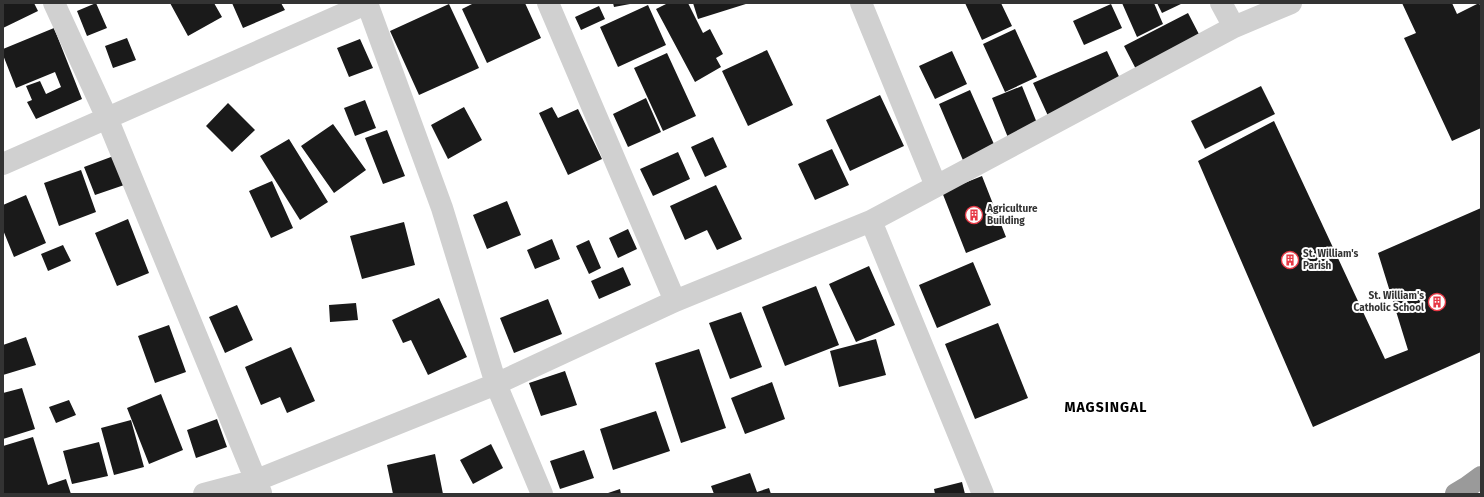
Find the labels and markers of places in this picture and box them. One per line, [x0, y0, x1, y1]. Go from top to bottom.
place label: Agriculture Building [986, 203, 1038, 227]
building icon: Agriculture Building [964, 205, 984, 225]
place label: St. William's Parish [1303, 248, 1359, 272]
building icon: St. William's Parish [1280, 250, 1300, 270]
place label: St. William's Catholic School [1354, 290, 1424, 314]
building icon: St. William's Catholic School [1427, 292, 1447, 312]

